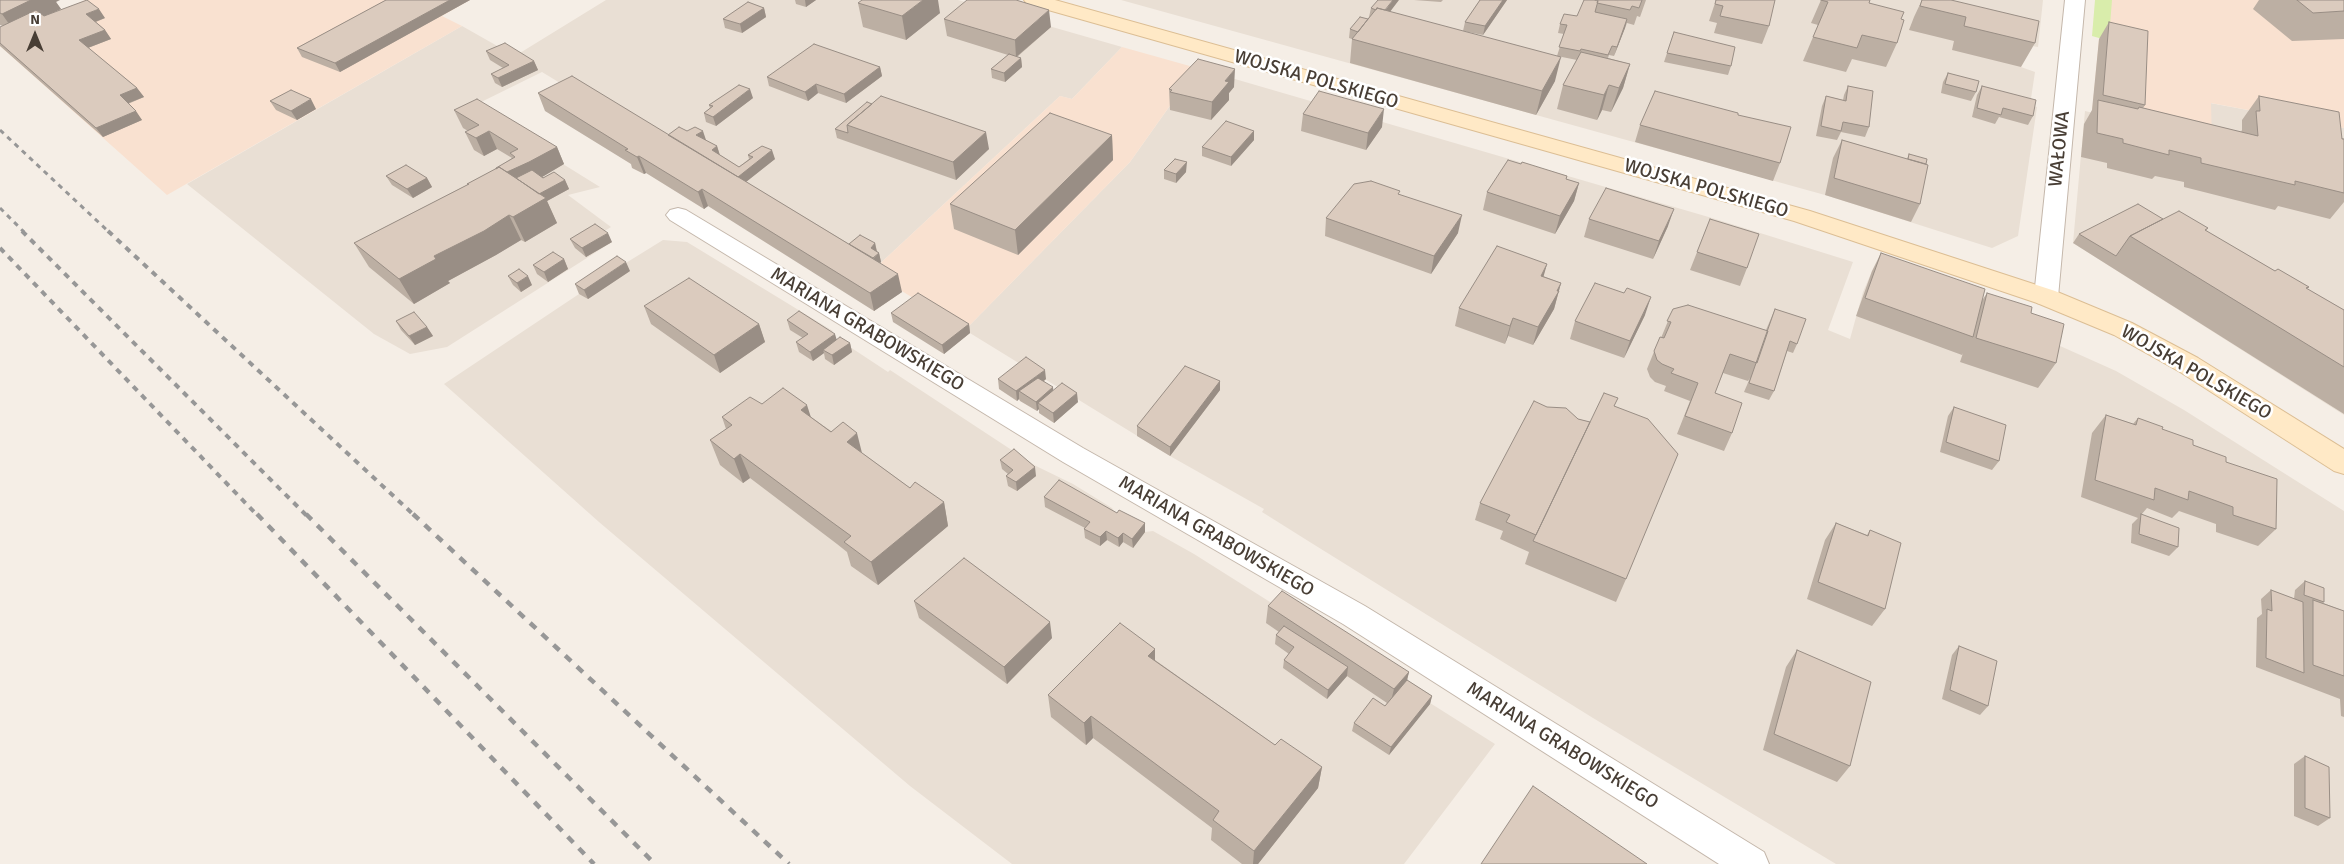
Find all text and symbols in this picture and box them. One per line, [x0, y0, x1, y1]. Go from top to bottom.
north arrow [10, 10, 60, 60]
text: N [30, 11, 40, 28]
street label: WOJSKA POLSKIEGO [1231, 46, 1401, 114]
street label: WAŁOWA [2045, 110, 2075, 188]
street label: WOJSKA POLSKIEGO [1621, 155, 1791, 223]
street label: MARIANA GRABOWSKIEGO [766, 263, 968, 397]
street label: WOJSKA POLSKIEGO [2117, 321, 2275, 425]
street label: MARIANA GRABOWSKIEGO [1114, 472, 1318, 602]
street label: MARIANA GRABOWSKIEGO [1462, 678, 1662, 814]

